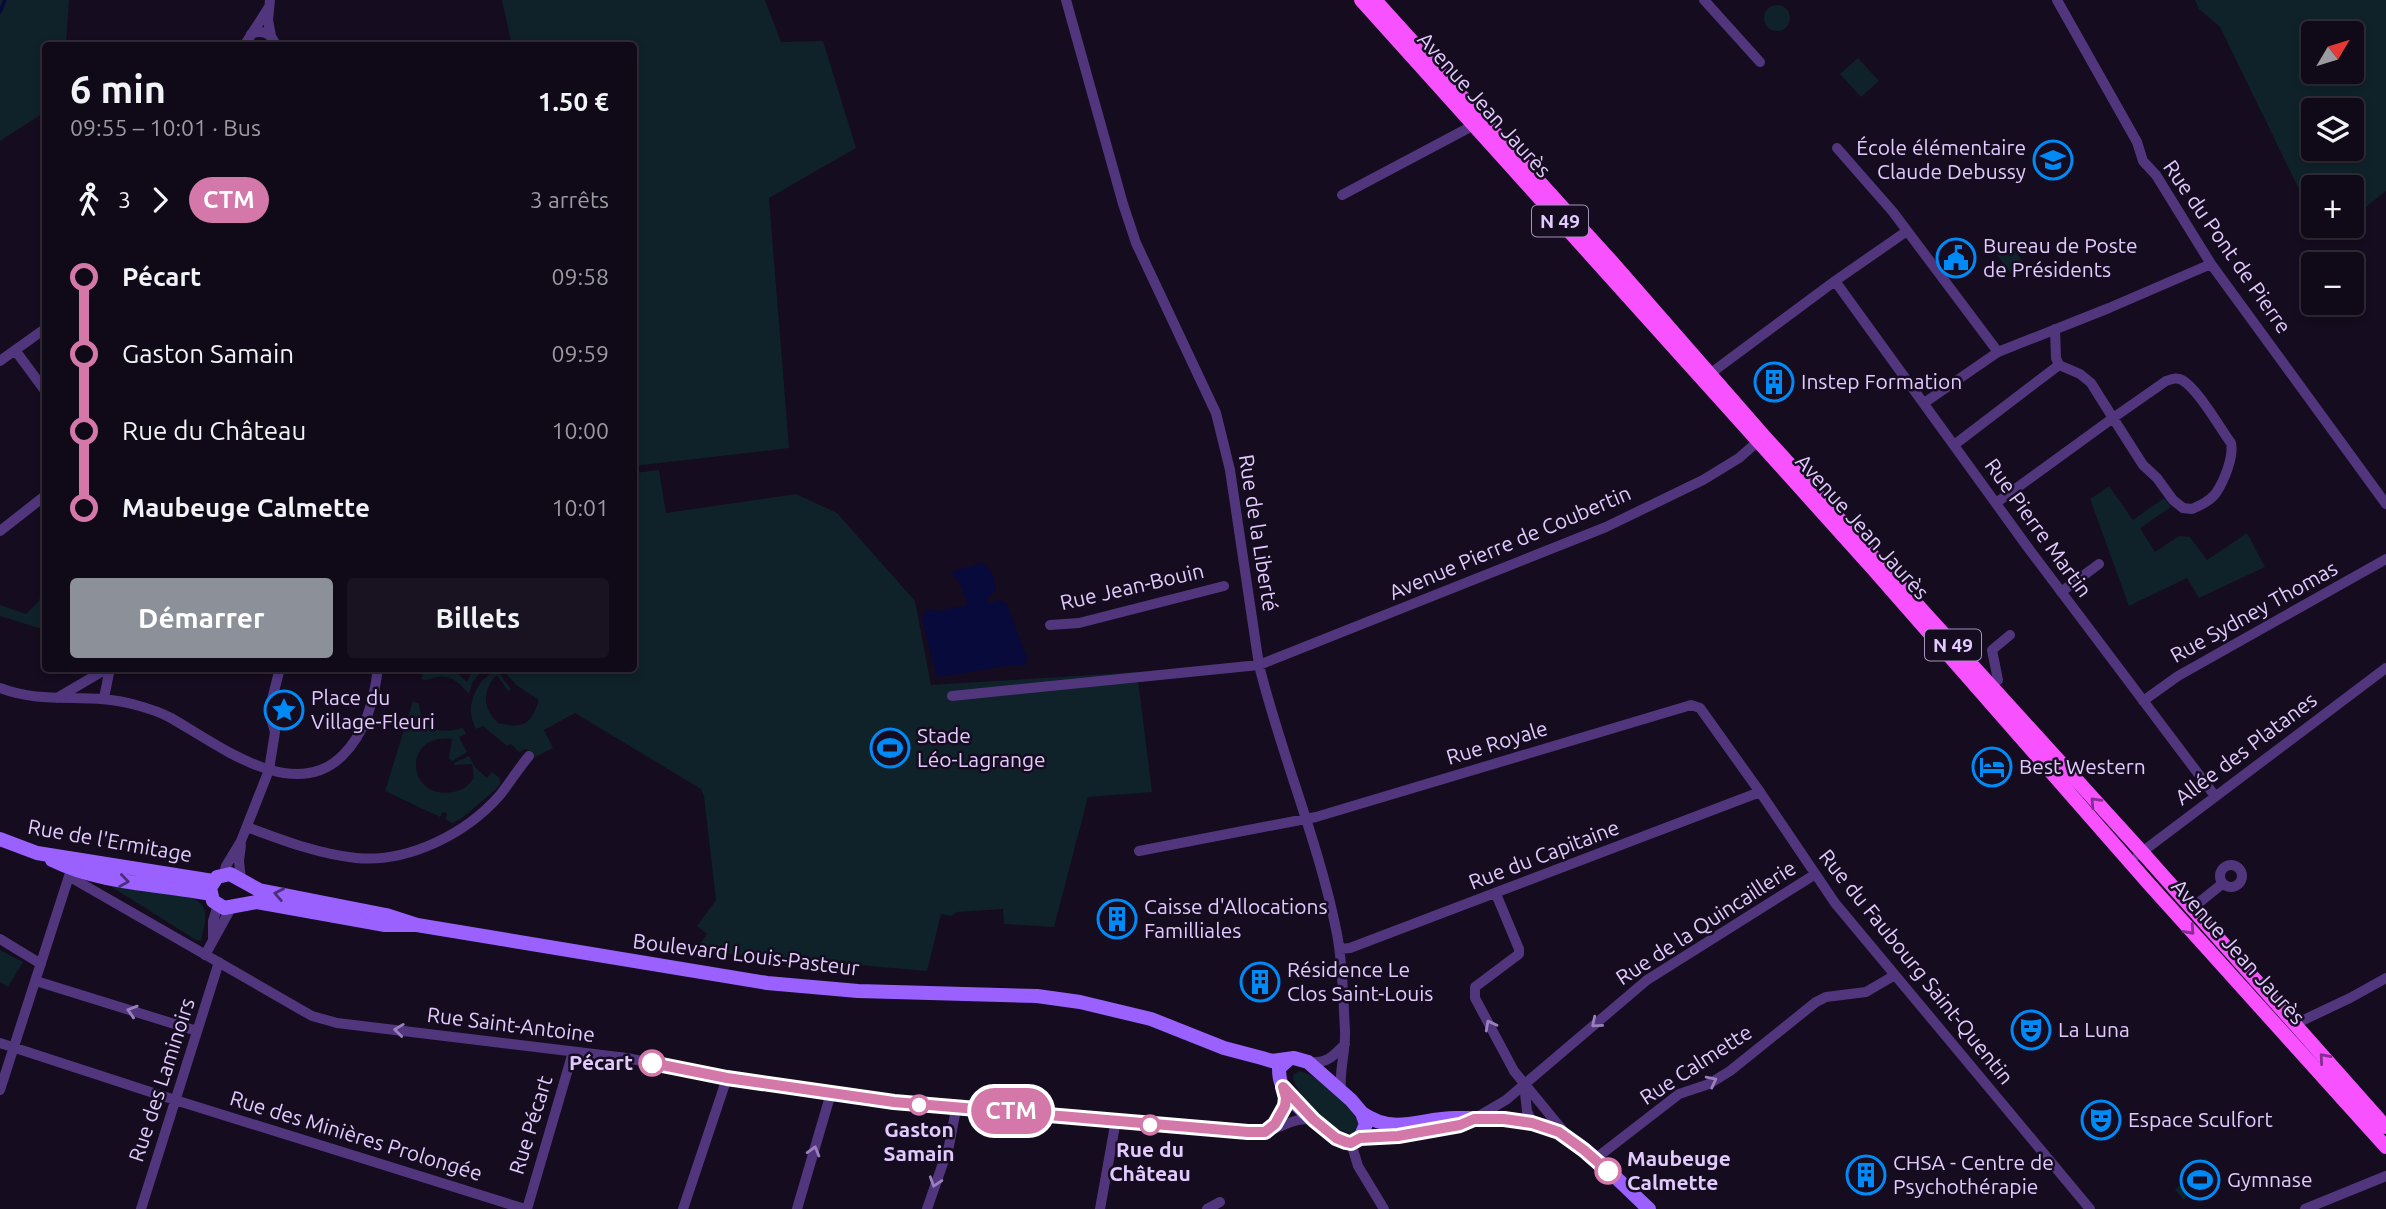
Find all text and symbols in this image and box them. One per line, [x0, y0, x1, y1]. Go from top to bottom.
north arrow [2301, 21, 2364, 84]
map controls [2301, 21, 2364, 315]
street label: Avenue Jean Jaurès [1413, 27, 1556, 182]
text: 6 min [70, 68, 166, 110]
text: 1.50 € [538, 87, 609, 116]
button: layers [2301, 98, 2364, 161]
text: 09:55 – 10:01 · Bus [70, 115, 261, 140]
place label: École élémentaire Claude Debussy [1856, 135, 2026, 183]
school or university icon: École élémentaire Claude Debussy [2032, 139, 2074, 181]
street label: Rue du Pont de Pierre [2159, 155, 2297, 338]
button: + [2301, 175, 2364, 238]
icon: walk [70, 181, 108, 219]
icon: forward [141, 181, 179, 219]
text: CTM [203, 186, 255, 213]
text: 3 [118, 187, 131, 212]
text: 3 arrêts [530, 187, 609, 212]
road number: N 49 [1532, 206, 1588, 236]
place label: Bureau de Poste de Présidents [1983, 233, 2138, 281]
public building icon: Bureau de Poste de Présidents [1935, 237, 1977, 279]
button: − [2301, 252, 2364, 315]
text: Pécart [122, 262, 201, 291]
text: 09:58 [551, 264, 609, 289]
text: Gaston Samain [122, 339, 294, 368]
text: 09:59 [551, 341, 609, 366]
building icon: Instep Formation [1753, 361, 1795, 403]
place label: Instep Formation [1801, 369, 1962, 393]
text: Rue du Château [122, 416, 306, 445]
text: 10:00 [551, 418, 609, 443]
street label: Avenue Jean Jaurès [1791, 449, 1934, 604]
street label: Rue de la Liberté [1235, 453, 1283, 613]
street label: Rue Pierre Martin [1980, 453, 2097, 601]
street label: Avenue Pierre de Coubertin [1385, 480, 1634, 604]
text: Maubeuge Calmette [122, 493, 370, 522]
text: 10:01 [551, 495, 609, 520]
street label: Rue Sydney Thomas [2166, 555, 2341, 667]
street label: Rue Jean-Bouin [1057, 558, 1206, 614]
button: Démarrer [70, 578, 333, 658]
button: Billets [347, 578, 609, 658]
road number: N 49 [1925, 630, 1981, 660]
place label: Place du Village-Fleuri [311, 685, 435, 733]
street label: Allée des Platanes [2170, 687, 2321, 809]
place icon: Place du Village-Fleuri [263, 689, 305, 731]
street label: Rue Royale [1443, 715, 1550, 769]
place label: Stade Léo-Lagrange [917, 723, 1046, 771]
sports icon: Stade Léo-Lagrange [869, 727, 911, 769]
hotel icon: Best Western [1971, 746, 2013, 788]
place label: Best Western [2019, 754, 2146, 778]
one-way arrow [2091, 797, 2104, 810]
street label: Rue de l'Ermitage [26, 814, 194, 866]
street label: Rue du Capitaine [1465, 814, 1622, 894]
street label: Rue du Faubourg Saint-Quentin [1815, 844, 2019, 1089]
street label: Rue de la Quincaillerie [1611, 855, 1800, 989]
one-way arrow [118, 873, 130, 888]
street label: Avenue Jean Jaurès [2167, 874, 2310, 1029]
one-way arrow [273, 887, 285, 902]
place label: Caisse d'Allocations Familliales [1144, 894, 1328, 942]
building icon: Caisse d'Allocations Familliales [1096, 898, 1138, 940]
one-way arrow [2182, 922, 2194, 935]
street label: Boulevard Louis-Pasteur [631, 928, 861, 980]
place label: Résidence Le Clos Saint-Louis [1287, 957, 1433, 1005]
building icon: Résidence Le Clos Saint-Louis [1239, 961, 1281, 1003]
street label: Rue des Laminoirs [123, 995, 199, 1164]
street label: Rue Saint-Antoine [426, 1002, 596, 1046]
one-way arrow [126, 1005, 138, 1019]
theatre icon: La Luna [2010, 1009, 2052, 1051]
one-way arrow [1591, 1015, 1604, 1027]
place label: La Luna [2058, 1017, 2130, 1041]
street label: Rue Calmette [1635, 1019, 1756, 1109]
one-way arrow [1485, 1020, 1498, 1032]
one-way arrow [393, 1023, 405, 1038]
place label: Pécart [569, 1050, 633, 1074]
marker: Pécart [639, 1050, 665, 1076]
one-way arrow [2320, 1053, 2332, 1066]
street label: Rue Pécart [504, 1072, 556, 1177]
one-way arrow [1704, 1076, 1717, 1090]
street label: Rue des Minières Prolongée [227, 1085, 485, 1185]
line badge: CTM [971, 1088, 1051, 1134]
marker: Gaston Samain [909, 1095, 929, 1115]
text: CTM [985, 1097, 1037, 1124]
theatre icon: Espace Sculfort [2080, 1099, 2122, 1141]
place label: Espace Sculfort [2128, 1107, 2273, 1131]
marker: Rue du Château [1140, 1115, 1160, 1135]
place label: Gaston Samain [883, 1117, 955, 1165]
place label: Rue du Château [1109, 1137, 1191, 1185]
one-way arrow [806, 1145, 820, 1157]
place label: Maubeuge Calmette [1627, 1146, 1731, 1194]
place label: CHSA - Centre de Psychothérapie [1893, 1150, 2054, 1198]
building icon: CHSA - Centre de Psychothérapie [1845, 1154, 1887, 1196]
marker: Maubeuge Calmette [1595, 1158, 1621, 1184]
sports icon: Gymnase [2179, 1159, 2221, 1201]
place label: Gymnase [2227, 1167, 2313, 1191]
one-way arrow [929, 1176, 943, 1188]

